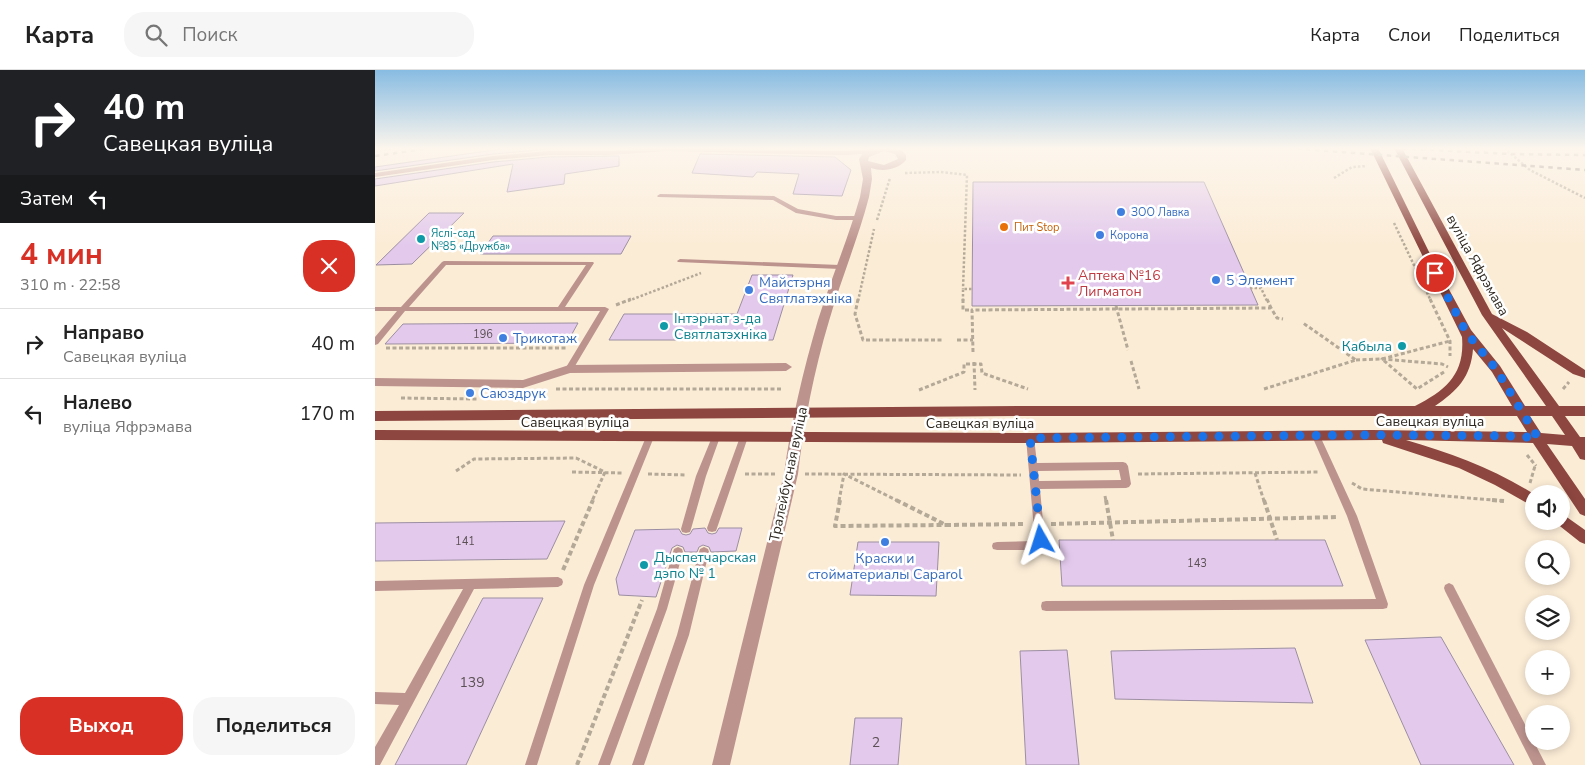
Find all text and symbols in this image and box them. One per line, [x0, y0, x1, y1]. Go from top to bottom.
search box [124, 12, 474, 57]
text: Карта [25, 19, 94, 51]
icon: search [142, 21, 170, 49]
text: Поиск [182, 22, 237, 48]
text: Карта [1310, 23, 1360, 47]
text: Слои [1388, 23, 1431, 47]
text: Поделиться [1459, 23, 1560, 47]
text: 40 m [103, 84, 185, 131]
icon: right [20, 90, 85, 155]
text: Савецкая вуліца [103, 129, 273, 159]
icon: left [84, 185, 112, 213]
text: Затем [20, 186, 74, 212]
place label: ЗОО Лавка [1131, 205, 1190, 220]
marker: ЗОО Лавка [1115, 206, 1127, 218]
street label: вуліца Яфрэмава [1442, 211, 1513, 319]
place label: Пит Stop [1014, 220, 1060, 235]
marker: Пит Stop [998, 221, 1010, 233]
place label: Яслі-сад №85 «Дружба» [431, 226, 510, 254]
place label: Корона [1110, 228, 1148, 243]
marker: Корона [1094, 229, 1106, 241]
marker: Яслі-сад №85 «Дружба» [415, 233, 427, 245]
text: 4 мин [20, 234, 103, 275]
button: close [303, 240, 355, 292]
pin [1414, 252, 1456, 294]
icon: arrive [1421, 259, 1449, 287]
place label: Аптека №16 Лигматон [1078, 266, 1161, 301]
place label: 5 Элемент [1226, 271, 1295, 290]
place label: Майстэрня Святлатэхніка [759, 273, 852, 308]
text: 310 m · 22:58 [20, 274, 121, 296]
marker: 5 Элемент [1210, 274, 1222, 286]
marker: Аптека №16 Лигматон [1062, 277, 1074, 289]
marker: Майстэрня Святлатэхніка [743, 284, 755, 296]
place label: Інтэрнат з-да Святлатэхніка [674, 309, 767, 344]
text: Направо [63, 320, 144, 346]
marker: Інтэрнат з-да Святлатэхніка [658, 320, 670, 332]
house number: 196 [473, 327, 493, 342]
place label: Трикотаж [513, 329, 577, 348]
icon: right [20, 330, 48, 358]
text: 40 m [311, 331, 355, 357]
marker: Трикотаж [497, 332, 509, 344]
place label: Кабыла [1342, 337, 1392, 356]
marker: Кабыла [1396, 340, 1408, 352]
text: Савецкая вуліца [63, 346, 187, 368]
place label: Саюздрук [480, 384, 547, 403]
marker: Саюздрук [464, 387, 476, 399]
text: Налево [63, 390, 132, 416]
icon: left [20, 400, 48, 428]
text: 170 m [300, 401, 355, 427]
street label: Тралейбусная вуліца [765, 405, 812, 543]
street label: Савецкая вуліца [1376, 412, 1484, 431]
street label: Савецкая вуліца [521, 413, 629, 432]
street label: Савецкая вуліца [926, 414, 1034, 433]
text: вуліца Яфрэмава [63, 416, 192, 438]
map controls [1525, 485, 1570, 750]
button: sound [1525, 485, 1570, 530]
position arrow [1014, 513, 1066, 565]
house number: 141 [455, 534, 475, 549]
marker: Краски и стойматериалы Сaparol [879, 536, 891, 548]
button: search [1525, 540, 1570, 585]
place label: Дыспетчарская дэпо № 1 [654, 548, 756, 583]
place label: Краски и стойматериалы Сaparol [808, 549, 963, 584]
house number: 143 [1187, 556, 1207, 571]
marker: Дыспетчарская дэпо № 1 [638, 559, 650, 571]
button: layers [1525, 595, 1570, 640]
button: + [1525, 650, 1570, 695]
house number: 139 [459, 673, 485, 692]
button: Выход [20, 697, 183, 755]
button: Поделиться [193, 697, 355, 755]
button: − [1525, 705, 1570, 750]
house number: 2 [872, 733, 880, 752]

